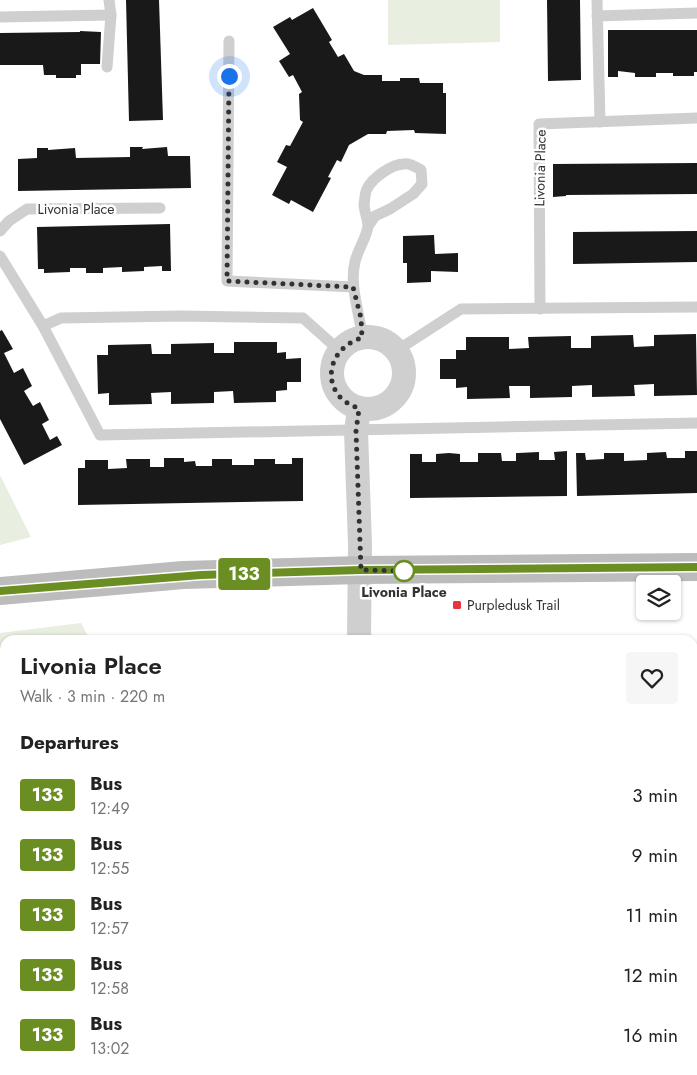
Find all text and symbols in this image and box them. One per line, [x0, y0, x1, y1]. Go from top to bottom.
your location [217, 64, 242, 89]
street label: Livonia Place [529, 129, 551, 207]
street label: Livonia Place [38, 199, 115, 219]
line badge: 133 [215, 558, 273, 590]
marker: Livonia Place [393, 560, 415, 582]
text: 133 [228, 561, 260, 587]
map controls [636, 575, 681, 620]
button: layers [636, 575, 681, 620]
place label: Livonia Place [361, 582, 447, 602]
place label: Purpledusk Trail [467, 595, 560, 615]
marker: Purpledusk Trail [451, 599, 463, 611]
text: Livonia Place [20, 648, 162, 683]
button: heart [626, 652, 678, 704]
text: Walk · 3 min · 220 m [20, 685, 165, 708]
text: Departures [20, 729, 119, 756]
text: Bus [90, 770, 122, 797]
text: 133 [32, 782, 63, 808]
text: 3 min [632, 782, 678, 809]
text: 12:49 [90, 797, 130, 820]
text: Bus [90, 830, 122, 857]
text: 133 [32, 842, 63, 868]
text: 9 min [632, 842, 678, 869]
text: 12:55 [90, 857, 129, 880]
text: Bus [90, 890, 122, 917]
text: 133 [32, 902, 63, 928]
text: 11 min [625, 902, 678, 929]
text: 12:57 [90, 917, 129, 940]
text: Bus [90, 950, 122, 977]
text: 133 [32, 962, 63, 988]
text: 12 min [623, 962, 678, 989]
text: 12:58 [90, 977, 129, 1000]
text: Bus [90, 1010, 122, 1037]
text: 133 [32, 1022, 63, 1048]
text: 16 min [623, 1022, 678, 1049]
text: 13:02 [90, 1037, 129, 1060]

